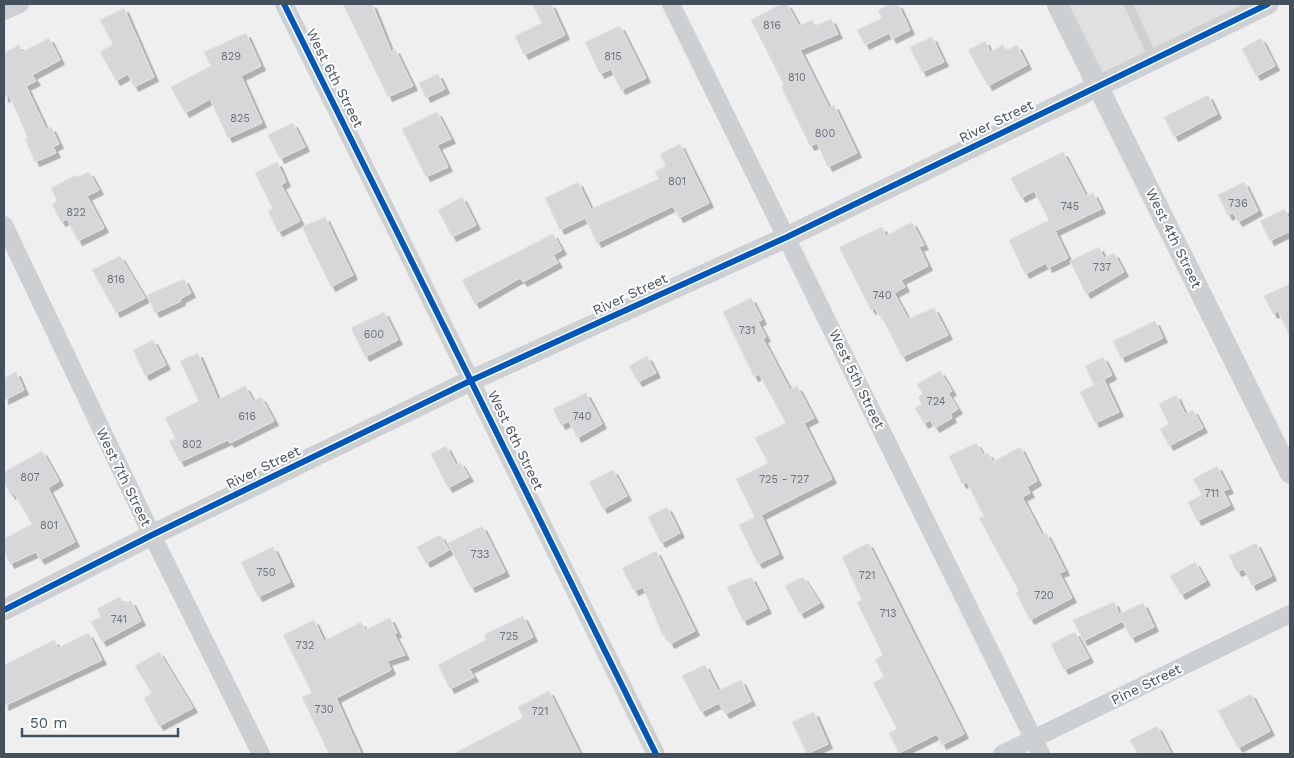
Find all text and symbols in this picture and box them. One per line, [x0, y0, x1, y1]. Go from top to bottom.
house number: 816 [763, 19, 781, 32]
street label: West 6th Street [303, 26, 367, 130]
house number: 829 [221, 50, 241, 63]
house number: 815 [604, 50, 622, 63]
house number: 810 [788, 71, 806, 84]
street label: River Street [956, 96, 1036, 146]
house number: 825 [230, 112, 250, 125]
house number: 800 [815, 127, 835, 140]
house number: 801 [668, 175, 686, 188]
street label: West 4th Street [1143, 185, 1205, 291]
house number: 736 [1228, 197, 1248, 210]
house number: 745 [1061, 200, 1079, 213]
house number: 822 [66, 206, 86, 219]
house number: 737 [1093, 261, 1111, 274]
street label: River Street [590, 270, 670, 318]
house number: 816 [107, 273, 125, 286]
house number: 740 [873, 289, 892, 302]
house number: 731 [739, 324, 755, 337]
street label: West 5th Street [826, 327, 888, 431]
house number: 600 [364, 328, 384, 341]
street label: West 6th Street [485, 387, 547, 493]
house number: 724 [927, 395, 946, 408]
house number: 616 [238, 410, 256, 423]
house number: 740 [573, 410, 592, 423]
street label: West 7th Street [93, 425, 155, 529]
house number: 802 [182, 438, 202, 451]
street label: River Street [223, 442, 303, 492]
house number: 807 [20, 471, 40, 484]
house number: 725 - 727 [759, 473, 809, 486]
house number: 711 [1205, 487, 1219, 500]
house number: 801 [40, 519, 58, 532]
house number: 733 [471, 548, 490, 561]
house number: 750 [256, 566, 276, 579]
house number: 721 [859, 569, 875, 582]
house number: 720 [1034, 589, 1054, 602]
house number: 713 [880, 607, 896, 620]
house number: 741 [111, 613, 127, 626]
house number: 725 [500, 630, 519, 643]
house number: 732 [296, 639, 315, 652]
street label: Pine Street [1108, 660, 1184, 708]
house number: 730 [314, 703, 334, 716]
house number: 721 [532, 705, 548, 718]
scale bar [22, 706, 179, 738]
text: 50 m [30, 714, 67, 732]

